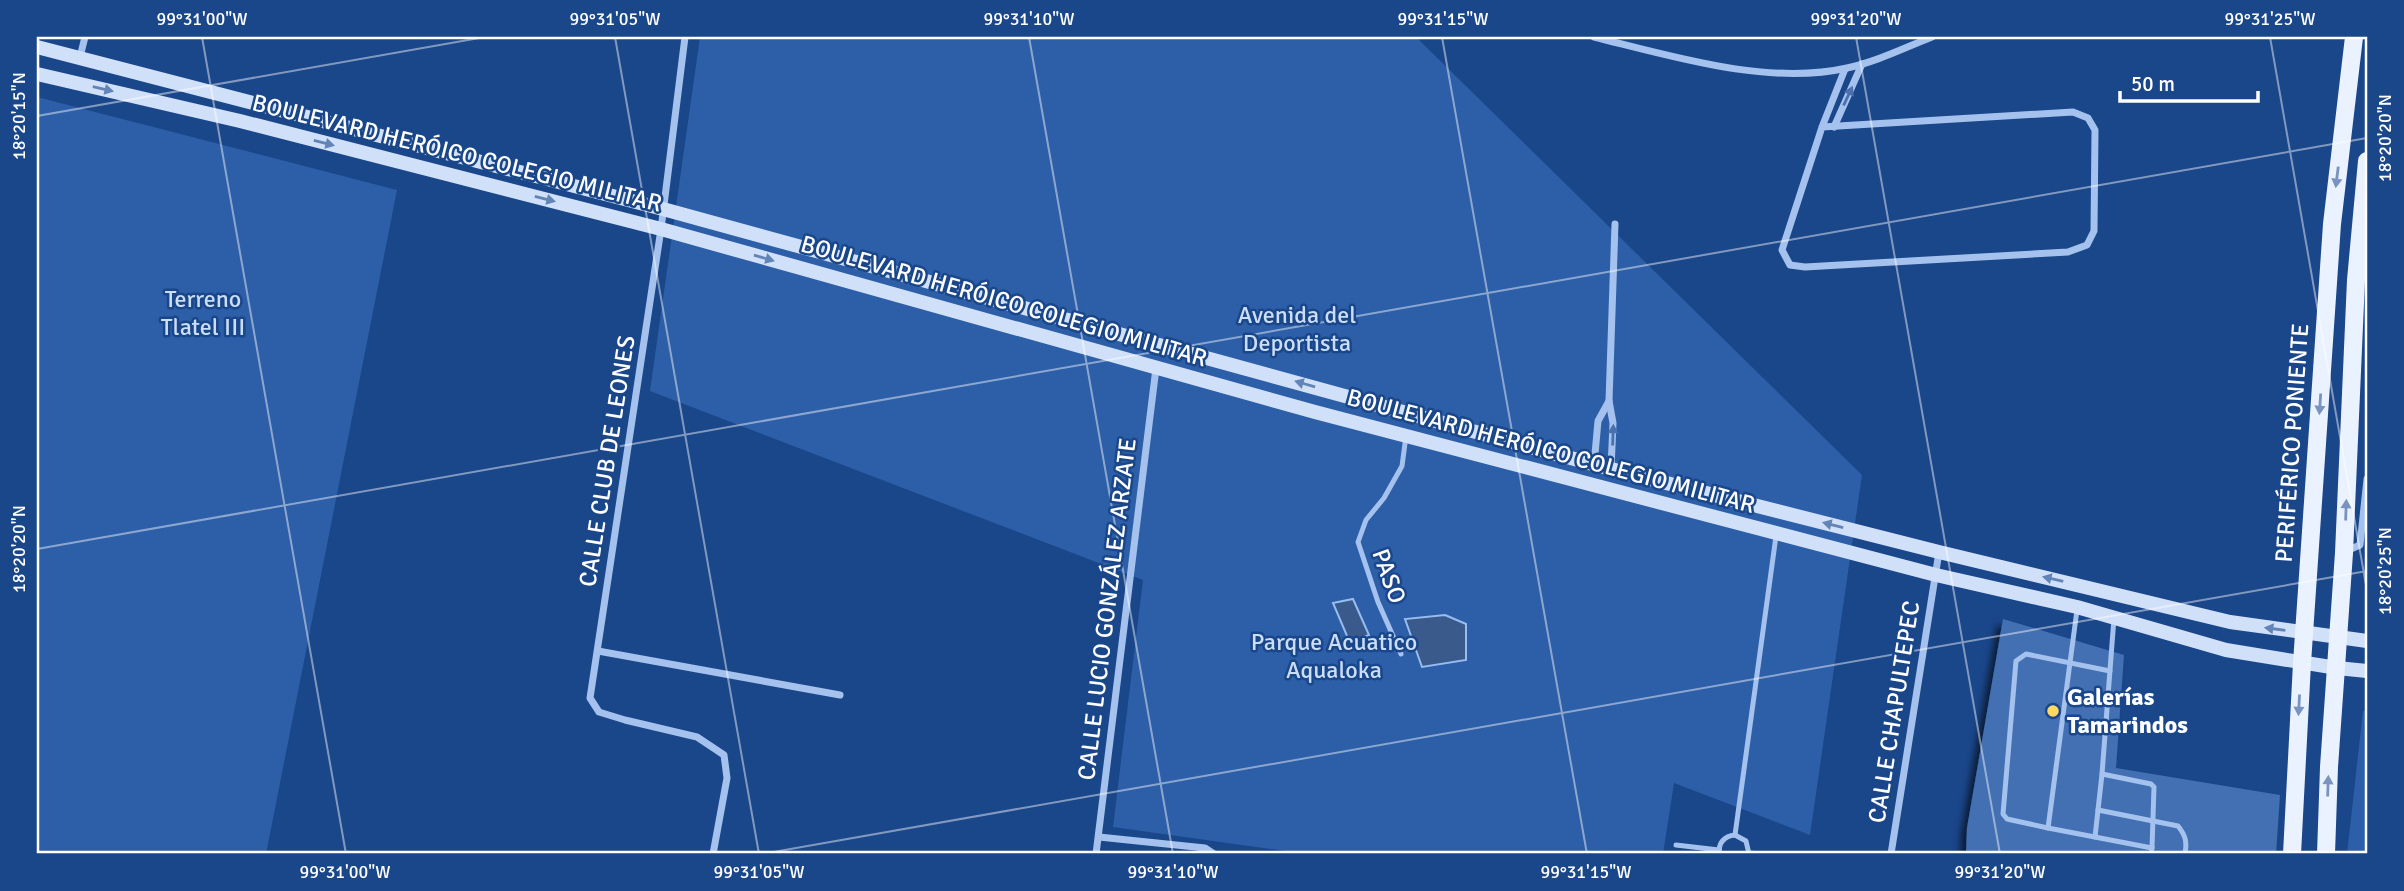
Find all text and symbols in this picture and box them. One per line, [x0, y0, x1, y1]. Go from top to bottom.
text: 99°31'00"W [157, 8, 247, 30]
text: 99°31'05"W [570, 8, 660, 30]
text: 99°31'10"W [984, 8, 1074, 30]
text: 99°31'15"W [1398, 8, 1488, 30]
text: 99°31'20"W [1811, 8, 1901, 30]
text: 99°31'25"W [2225, 8, 2315, 30]
scale bar [2120, 60, 2259, 104]
text: 50 m [2131, 71, 2175, 97]
text: 18°20'15"N [8, 72, 30, 160]
one-way arrow [92, 84, 114, 95]
one-way arrow [1843, 85, 1854, 106]
street label: BOULEVARD HERÓICO COLEGIO MILITAR [249, 88, 665, 218]
text: 18°20'20"N [2374, 94, 2396, 182]
one-way arrow [313, 138, 335, 149]
one-way arrow [2332, 167, 2343, 189]
one-way arrow [534, 194, 556, 205]
street label: BOULEVARD HERÓICO COLEGIO MILITAR [797, 229, 1211, 373]
one-way arrow [754, 253, 776, 264]
park label: Terreno Tlatel III [161, 284, 245, 342]
park label: Avenida del Deportista [1238, 300, 1356, 358]
street label: PERIFÉRICO PONIENTE [2269, 322, 2315, 564]
street label: CALLE CLUB DE LEONES [572, 333, 642, 589]
one-way arrow [1294, 378, 1316, 389]
street label: BOULEVARD HERÓICO COLEGIO MILITAR [1344, 382, 1758, 520]
one-way arrow [2314, 393, 2325, 415]
one-way arrow [1607, 423, 1618, 445]
street label: CALLE LUCIO GONZÁLEZ ARZATE [1071, 436, 1143, 782]
one-way arrow [2340, 499, 2351, 521]
text: 18°20'20"N [8, 505, 30, 593]
one-way arrow [1821, 519, 1843, 530]
text: 18°20'25"N [2374, 527, 2396, 615]
street label: PASO [1365, 545, 1413, 607]
one-way arrow [2042, 574, 2064, 585]
street label: CALLE CHAPULTEPEC [1862, 599, 1926, 825]
one-way arrow [2264, 623, 2286, 634]
park label: Parque Acuatico Aqualoka [1251, 627, 1417, 685]
place label: Galerías Tamarindos [2067, 682, 2188, 740]
one-way arrow [2294, 694, 2305, 716]
marker: Galerías Tamarindos [2045, 703, 2061, 719]
one-way arrow [2322, 775, 2334, 797]
text: 99°31'00"W [300, 861, 390, 883]
text: 99°31'05"W [714, 861, 804, 883]
text: 99°31'10"W [1128, 861, 1218, 883]
text: 99°31'15"W [1541, 861, 1631, 883]
text: 99°31'20"W [1955, 861, 2045, 883]

